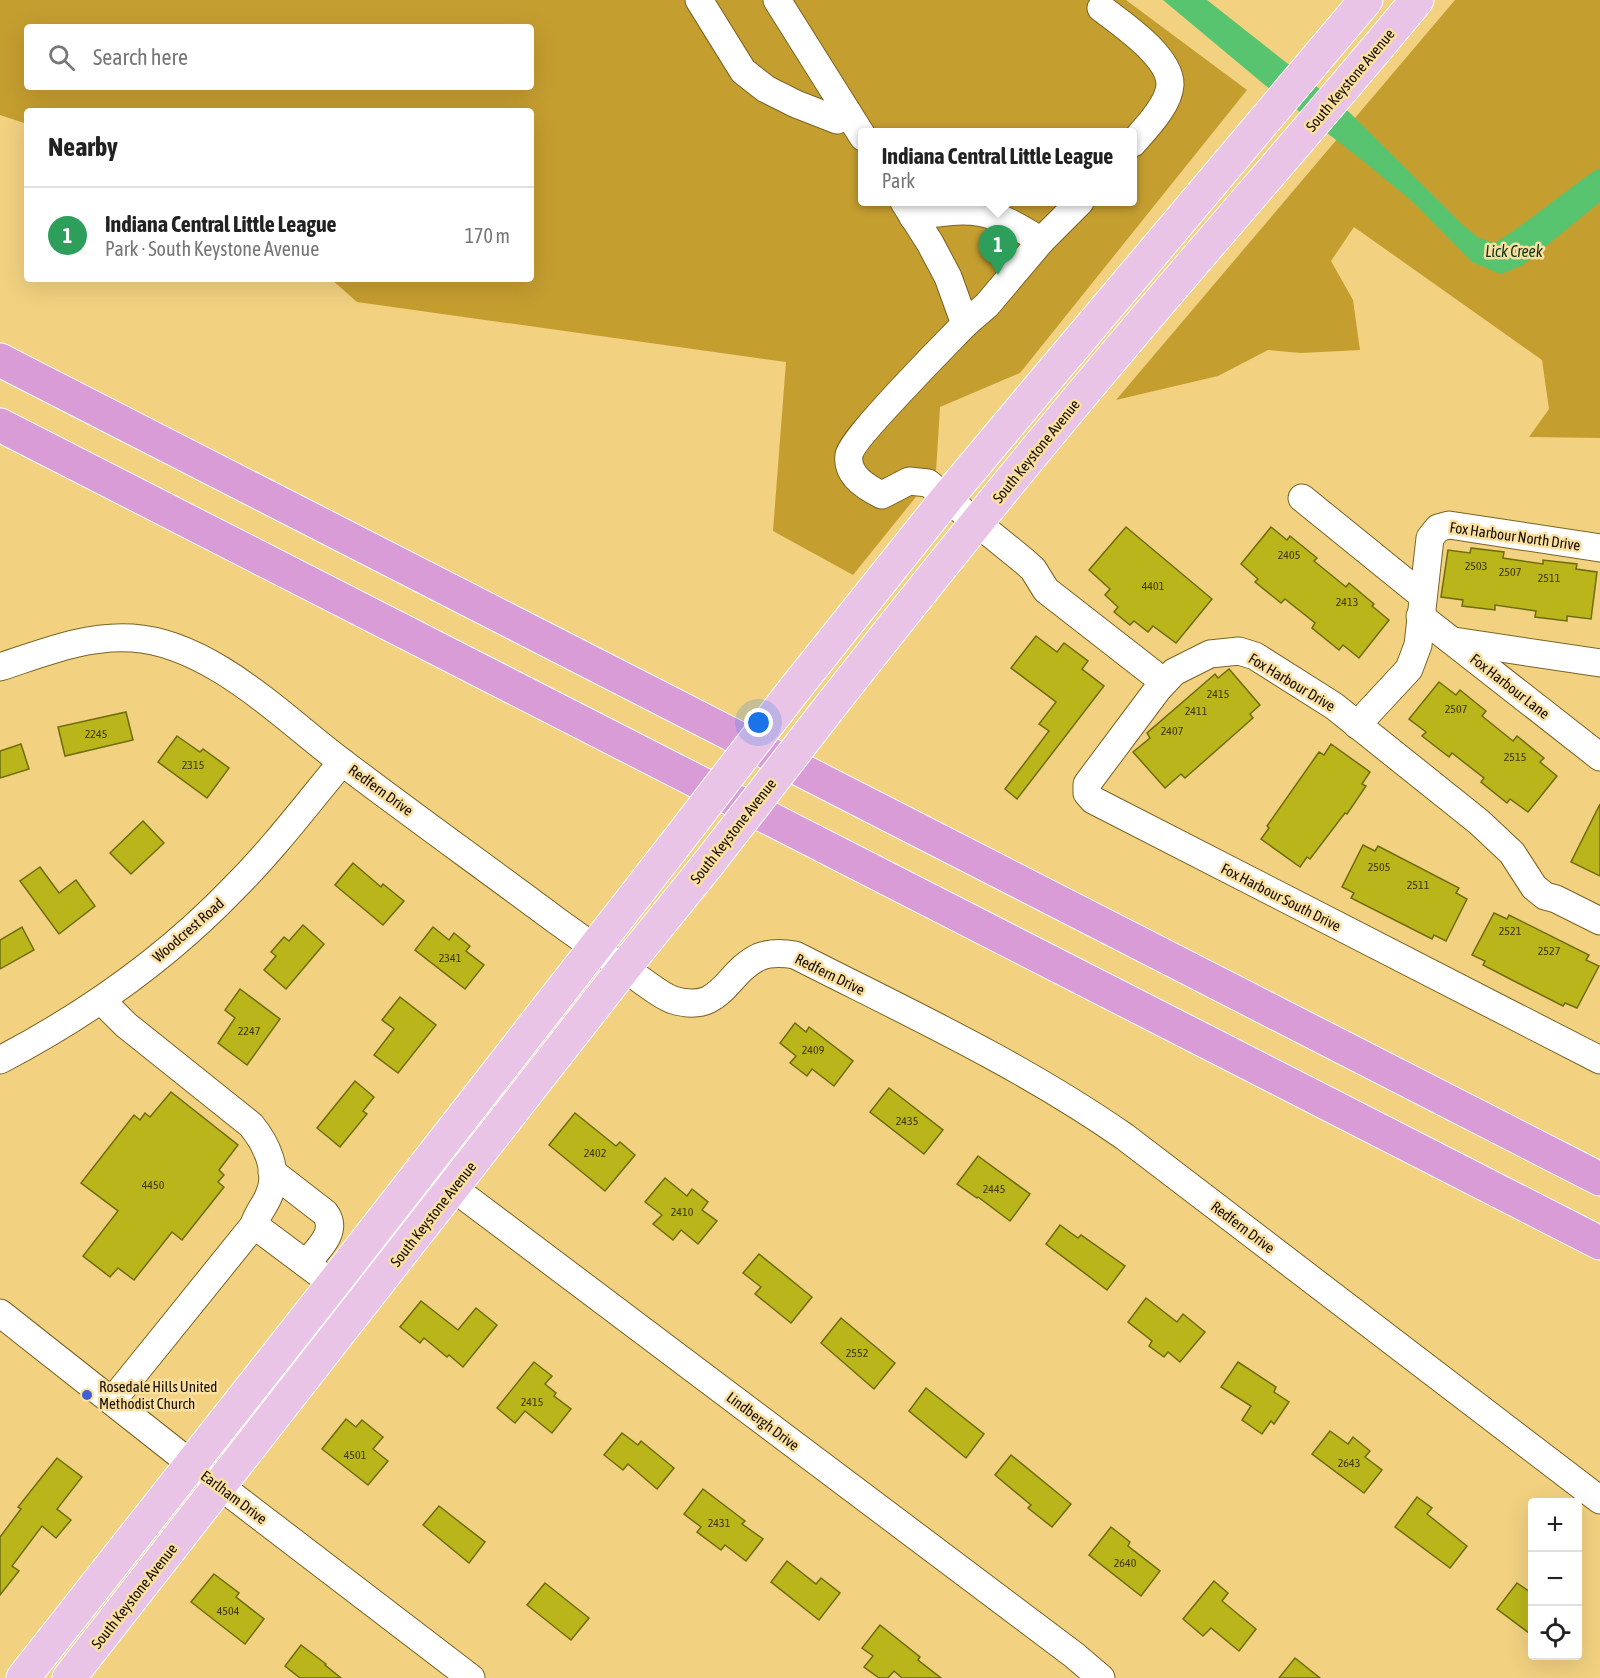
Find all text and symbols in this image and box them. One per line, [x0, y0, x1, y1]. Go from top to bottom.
search box [24, 24, 534, 90]
street label: South Keystone Avenue [1302, 25, 1398, 135]
icon: search [45, 41, 78, 74]
text: Search here [93, 44, 188, 70]
popup [858, 128, 1137, 206]
text: Nearby [48, 132, 118, 162]
text: Indiana Central Little League [882, 143, 1113, 169]
text: Park [882, 169, 915, 192]
text: Indiana Central Little League [105, 211, 337, 237]
text: 1 [63, 224, 72, 247]
text: 170 m [465, 224, 510, 247]
pin: 1 [978, 226, 1018, 275]
text: Park · South Keystone Avenue [105, 237, 319, 260]
water label: Lick Creek [1485, 242, 1544, 260]
street label: South Keystone Avenue [989, 396, 1083, 506]
street label: Fox Harbour North Drive [1449, 518, 1582, 554]
house number: 2405 [1278, 548, 1300, 562]
house number: 2503 [1465, 559, 1487, 573]
house number: 2507 [1499, 565, 1522, 579]
house number: 2511 [1538, 571, 1561, 585]
house number: 4401 [1142, 579, 1165, 593]
house number: 2413 [1336, 595, 1358, 609]
street label: Fox Harbour Drive [1246, 650, 1338, 715]
street label: Fox Harbour Lane [1467, 650, 1553, 722]
house number: 2415 [1207, 687, 1229, 701]
house number: 2507 [1445, 702, 1468, 716]
house number: 2411 [1185, 704, 1208, 718]
your location [744, 708, 773, 737]
house number: 2407 [1161, 724, 1184, 738]
house number: 2245 [85, 727, 107, 741]
house number: 2515 [1504, 750, 1526, 764]
house number: 2315 [182, 758, 204, 772]
street label: Redfern Drive [346, 761, 417, 819]
street label: South Keystone Avenue [687, 775, 779, 887]
street label: Fox Harbour South Drive [1218, 859, 1344, 935]
house number: 2505 [1368, 860, 1390, 874]
house number: 2511 [1407, 878, 1430, 892]
street label: Woodcrest Road [149, 894, 227, 966]
house number: 2521 [1499, 924, 1522, 938]
house number: 2527 [1538, 944, 1561, 958]
street label: Redfern Drive [792, 950, 868, 998]
house number: 2341 [439, 951, 462, 965]
house number: 2247 [238, 1024, 261, 1038]
house number: 2409 [802, 1043, 825, 1057]
house number: 2435 [896, 1114, 918, 1128]
house number: 2402 [584, 1146, 606, 1160]
street label: South Keystone Avenue [387, 1158, 479, 1270]
house number: 4450 [142, 1178, 165, 1192]
house number: 2445 [983, 1182, 1005, 1196]
street label: Redfern Drive [1208, 1198, 1278, 1257]
house number: 2410 [671, 1205, 694, 1219]
house number: 2552 [846, 1346, 868, 1360]
place label: Rosedale Hills United Methodist Church [99, 1378, 217, 1412]
marker: Rosedale Hills United Methodist Church [80, 1388, 94, 1402]
street label: Lindbergh Drive [723, 1388, 803, 1454]
house number: 2415 [521, 1395, 543, 1409]
house number: 4501 [344, 1448, 367, 1462]
house number: 2643 [1338, 1456, 1360, 1470]
street label: Earlham Drive [198, 1467, 270, 1527]
map controls [1528, 1498, 1582, 1660]
button: + [1528, 1498, 1582, 1552]
house number: 2431 [708, 1516, 731, 1530]
street label: South Keystone Avenue [88, 1540, 180, 1652]
button: − [1528, 1552, 1582, 1606]
house number: 2640 [1114, 1556, 1137, 1570]
house number: 4504 [217, 1604, 240, 1618]
button: locate [1528, 1606, 1582, 1660]

